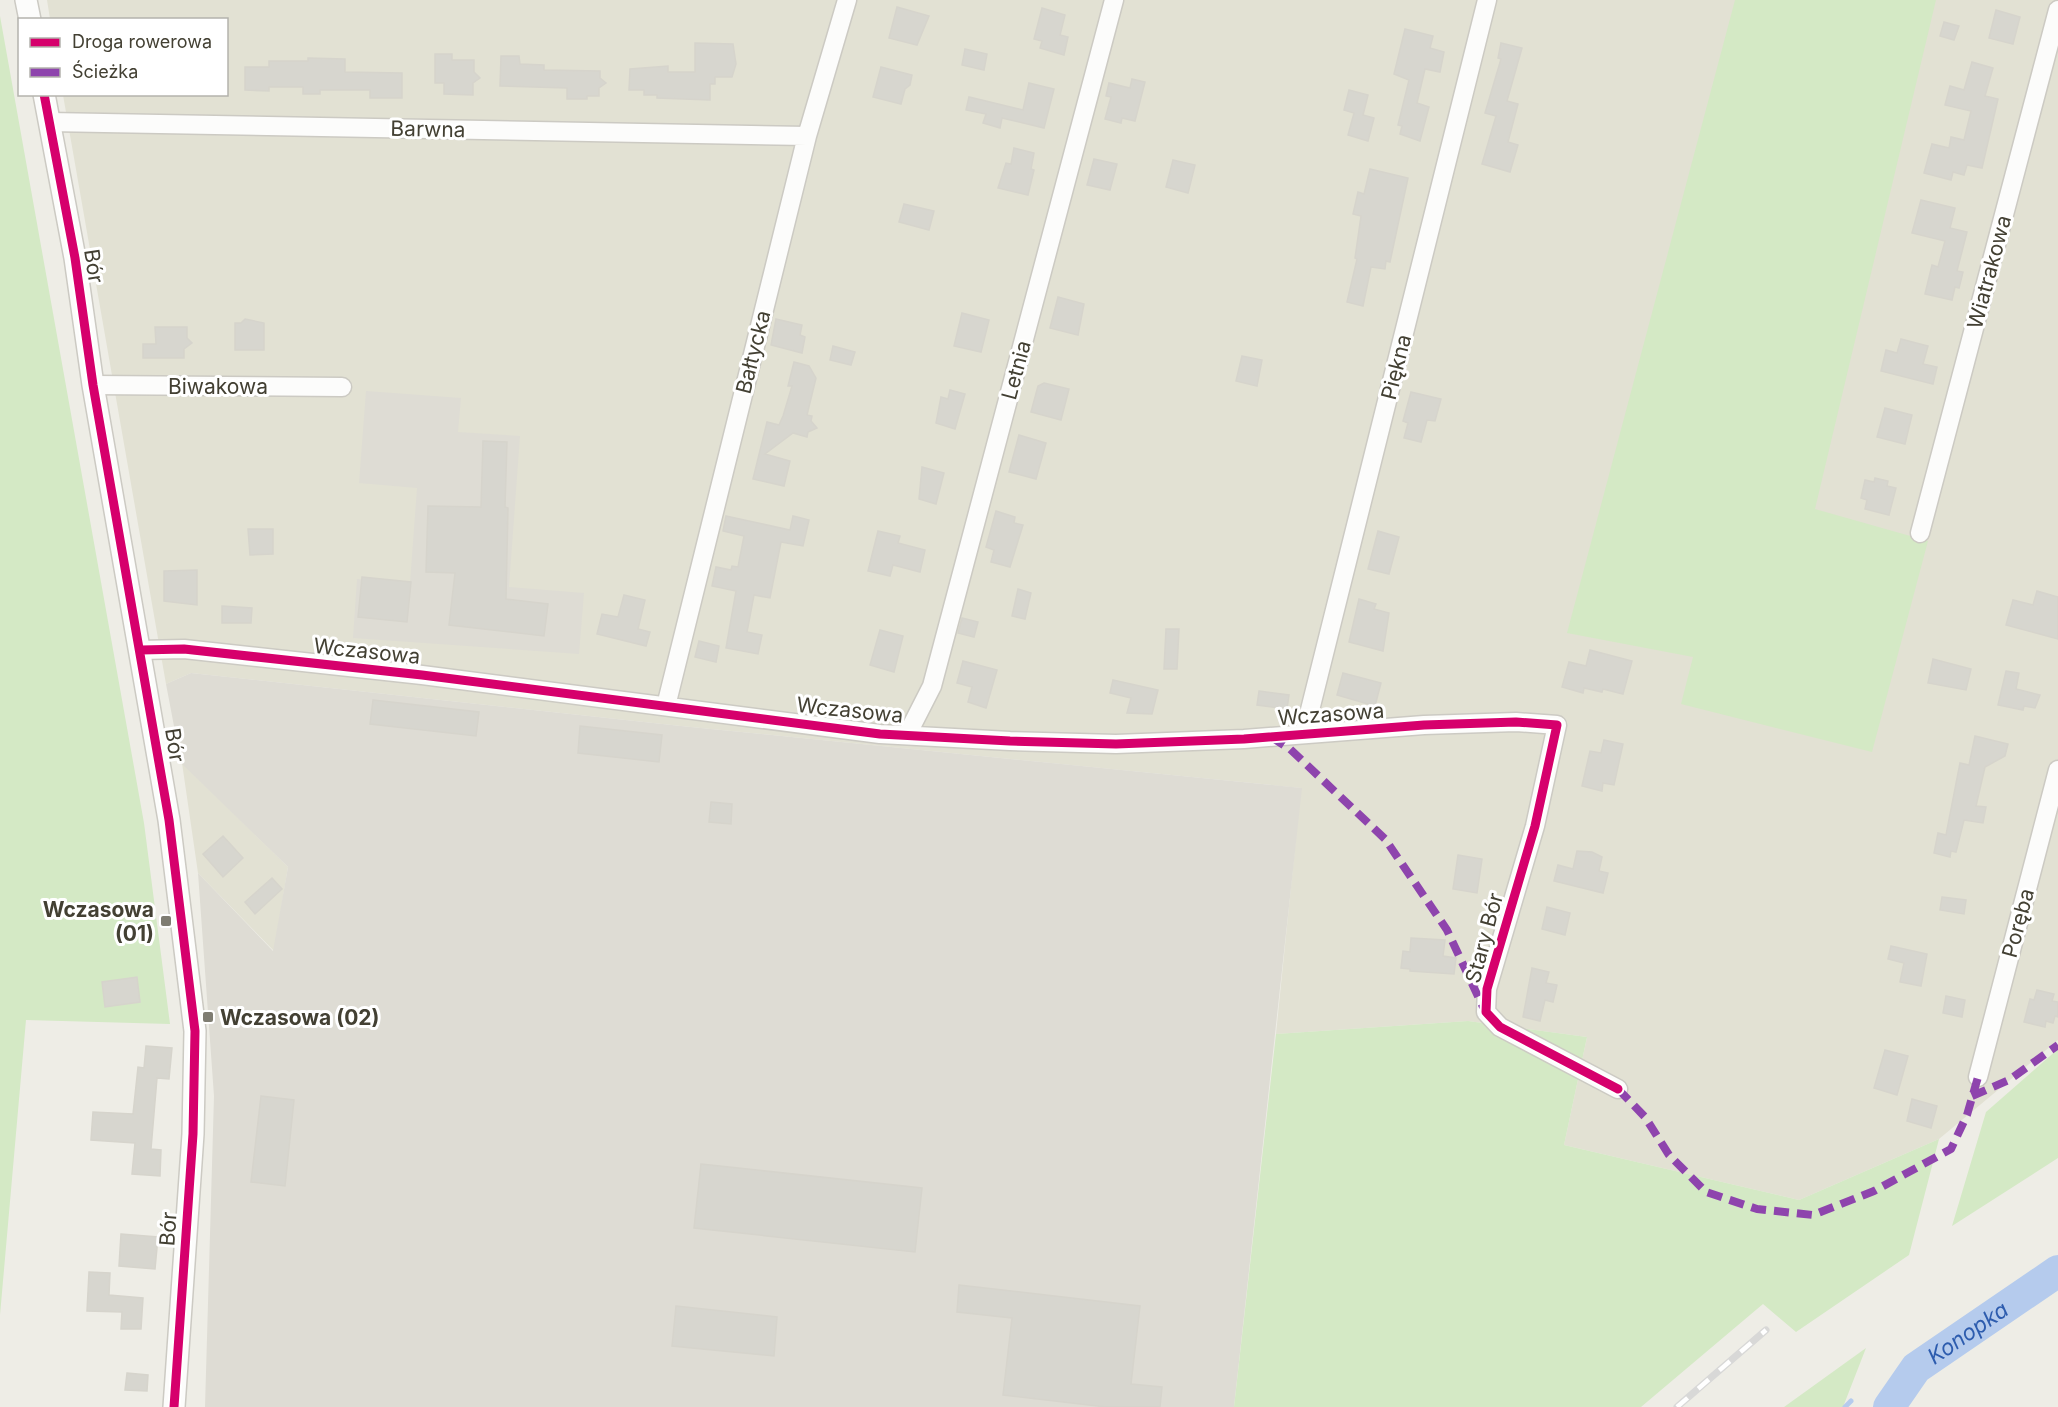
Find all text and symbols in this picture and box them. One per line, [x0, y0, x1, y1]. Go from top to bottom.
legend [18, 18, 228, 96]
text: Droga rowerowa [72, 31, 212, 52]
text: Ścieżka [72, 60, 138, 82]
street label: Barwna [390, 116, 466, 142]
street label: Wiatrakowa [1962, 213, 2016, 331]
street label: Bór [79, 247, 109, 285]
street label: Bałtycka [731, 308, 775, 396]
street label: Piękna [1376, 332, 1416, 402]
street label: Letnia [996, 338, 1036, 402]
street label: Biwakowa [168, 374, 268, 399]
street label: Wczasowa [312, 633, 422, 669]
street label: Wczasowa [795, 692, 905, 728]
street label: Wczasowa [1277, 698, 1385, 730]
street label: Bór [160, 726, 190, 764]
street label: Poręba [1997, 886, 2039, 960]
street label: Stary Bór [1460, 890, 1508, 986]
place label: Wczasowa (01) [43, 897, 154, 946]
marker: Wczasowa (01) [159, 914, 173, 928]
place label: Wczasowa (02) [220, 1005, 379, 1030]
marker: Wczasowa (02) [201, 1010, 215, 1024]
street label: Bór [154, 1211, 182, 1247]
water label: Konopka [1922, 1296, 2013, 1369]

